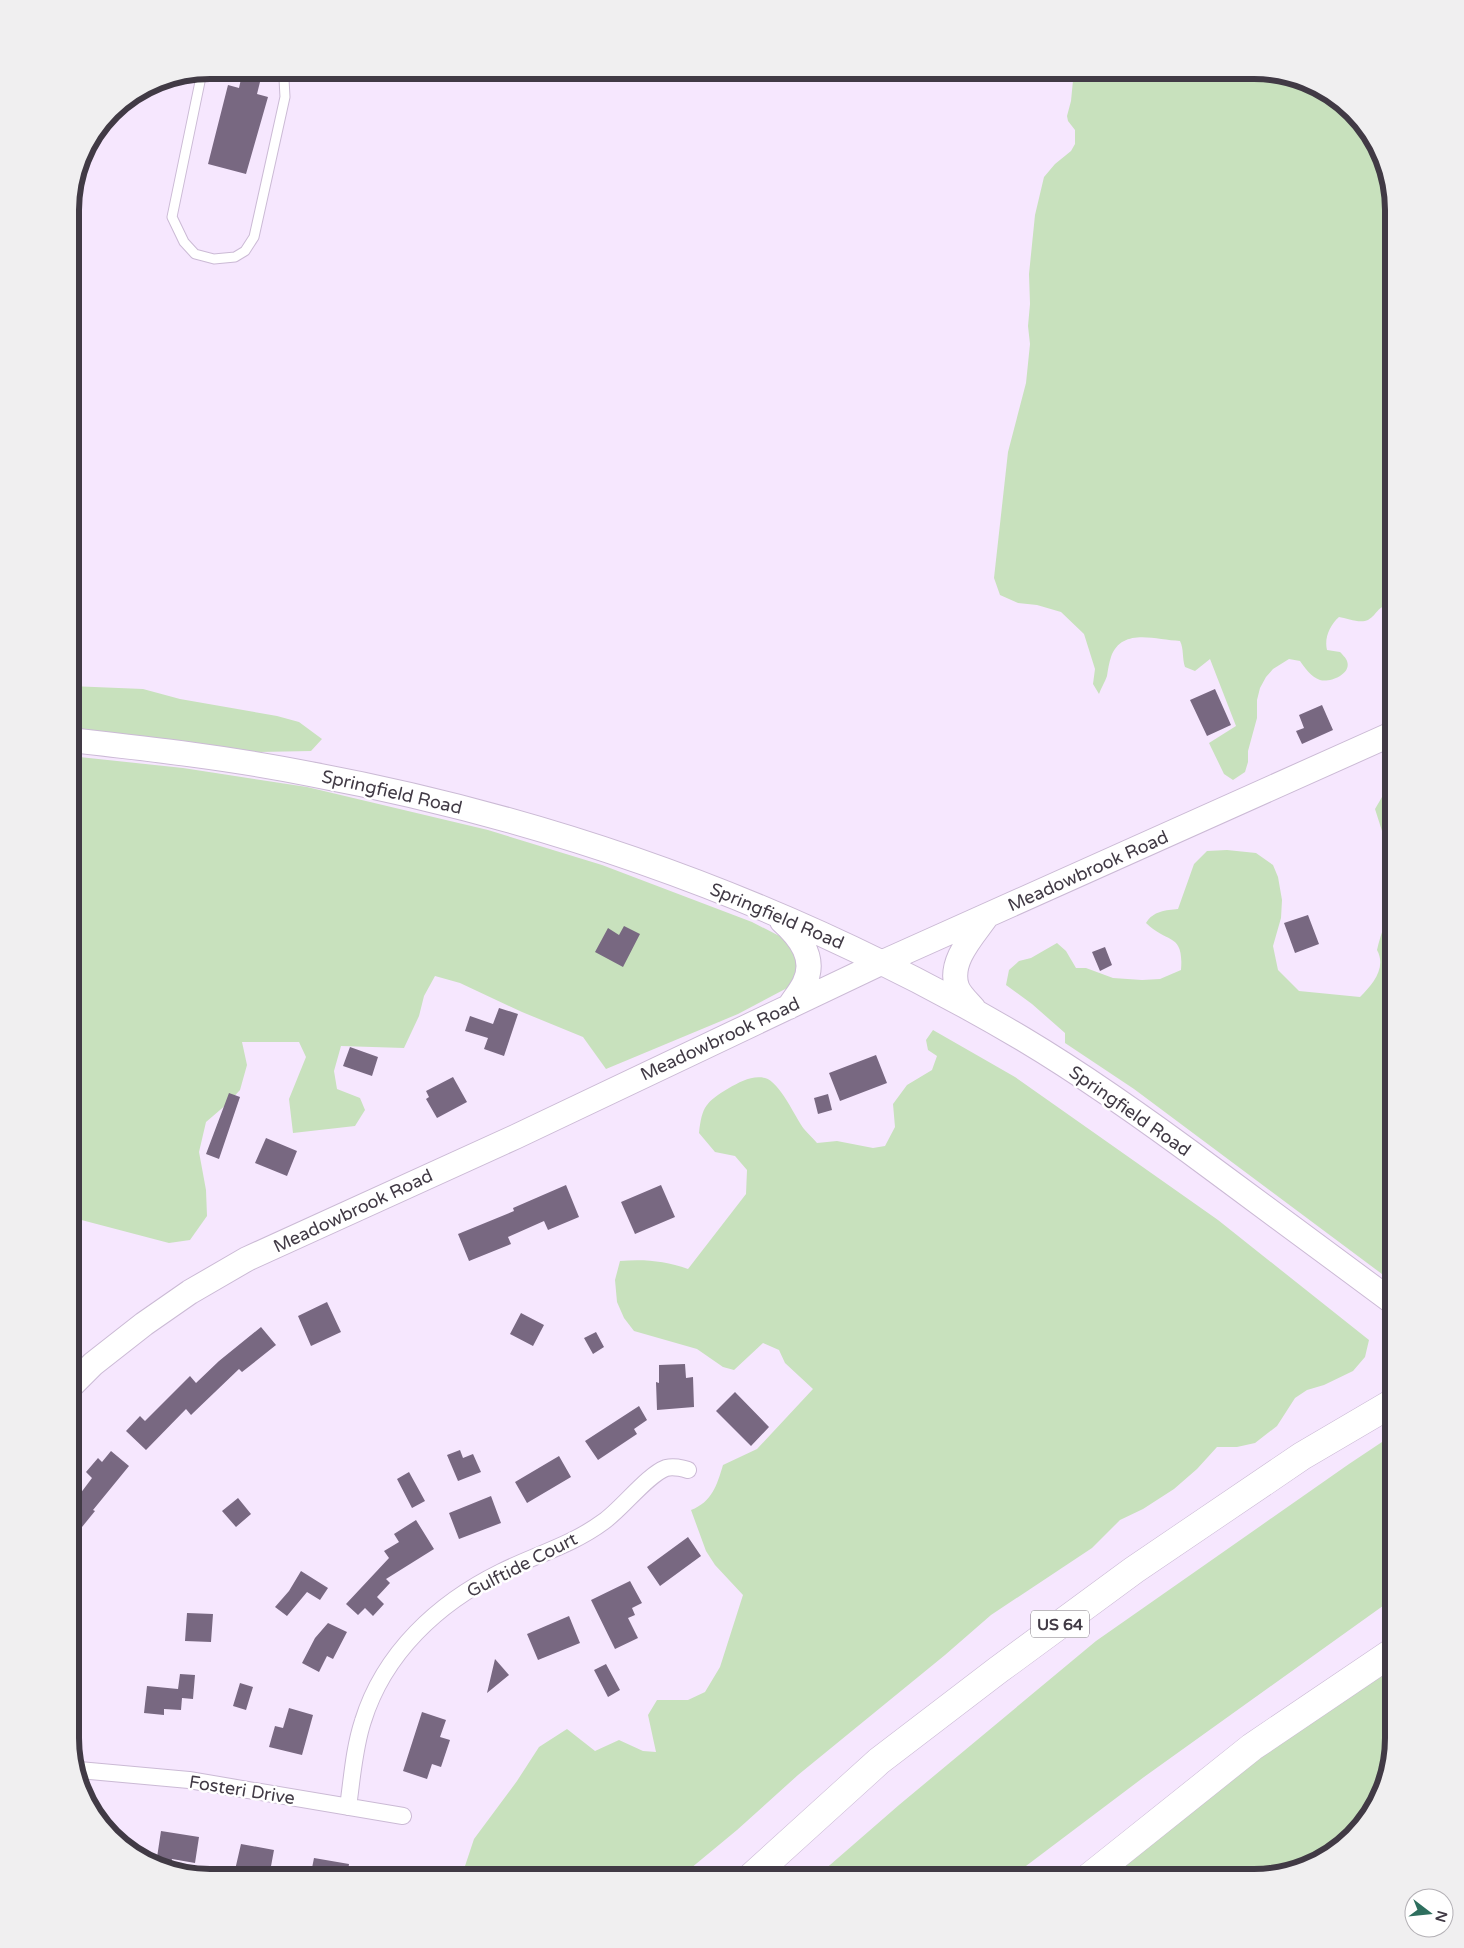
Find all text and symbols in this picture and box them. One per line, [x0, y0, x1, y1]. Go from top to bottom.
street label: Springfield Road [320, 765, 464, 819]
street label: Meadowbrook Road [1004, 826, 1172, 916]
street label: Springfield Road [707, 878, 847, 954]
street label: Meadowbrook Road [637, 992, 803, 1086]
street label: Springfield Road [1065, 1061, 1195, 1161]
street label: Meadowbrook Road [270, 1164, 436, 1258]
street label: Gulftide Court [463, 1528, 581, 1602]
road number: US 64 [1031, 1610, 1089, 1638]
street label: Fosteri Drive [187, 1771, 297, 1809]
north arrow [1404, 1888, 1454, 1938]
text: N [1431, 1909, 1451, 1924]

